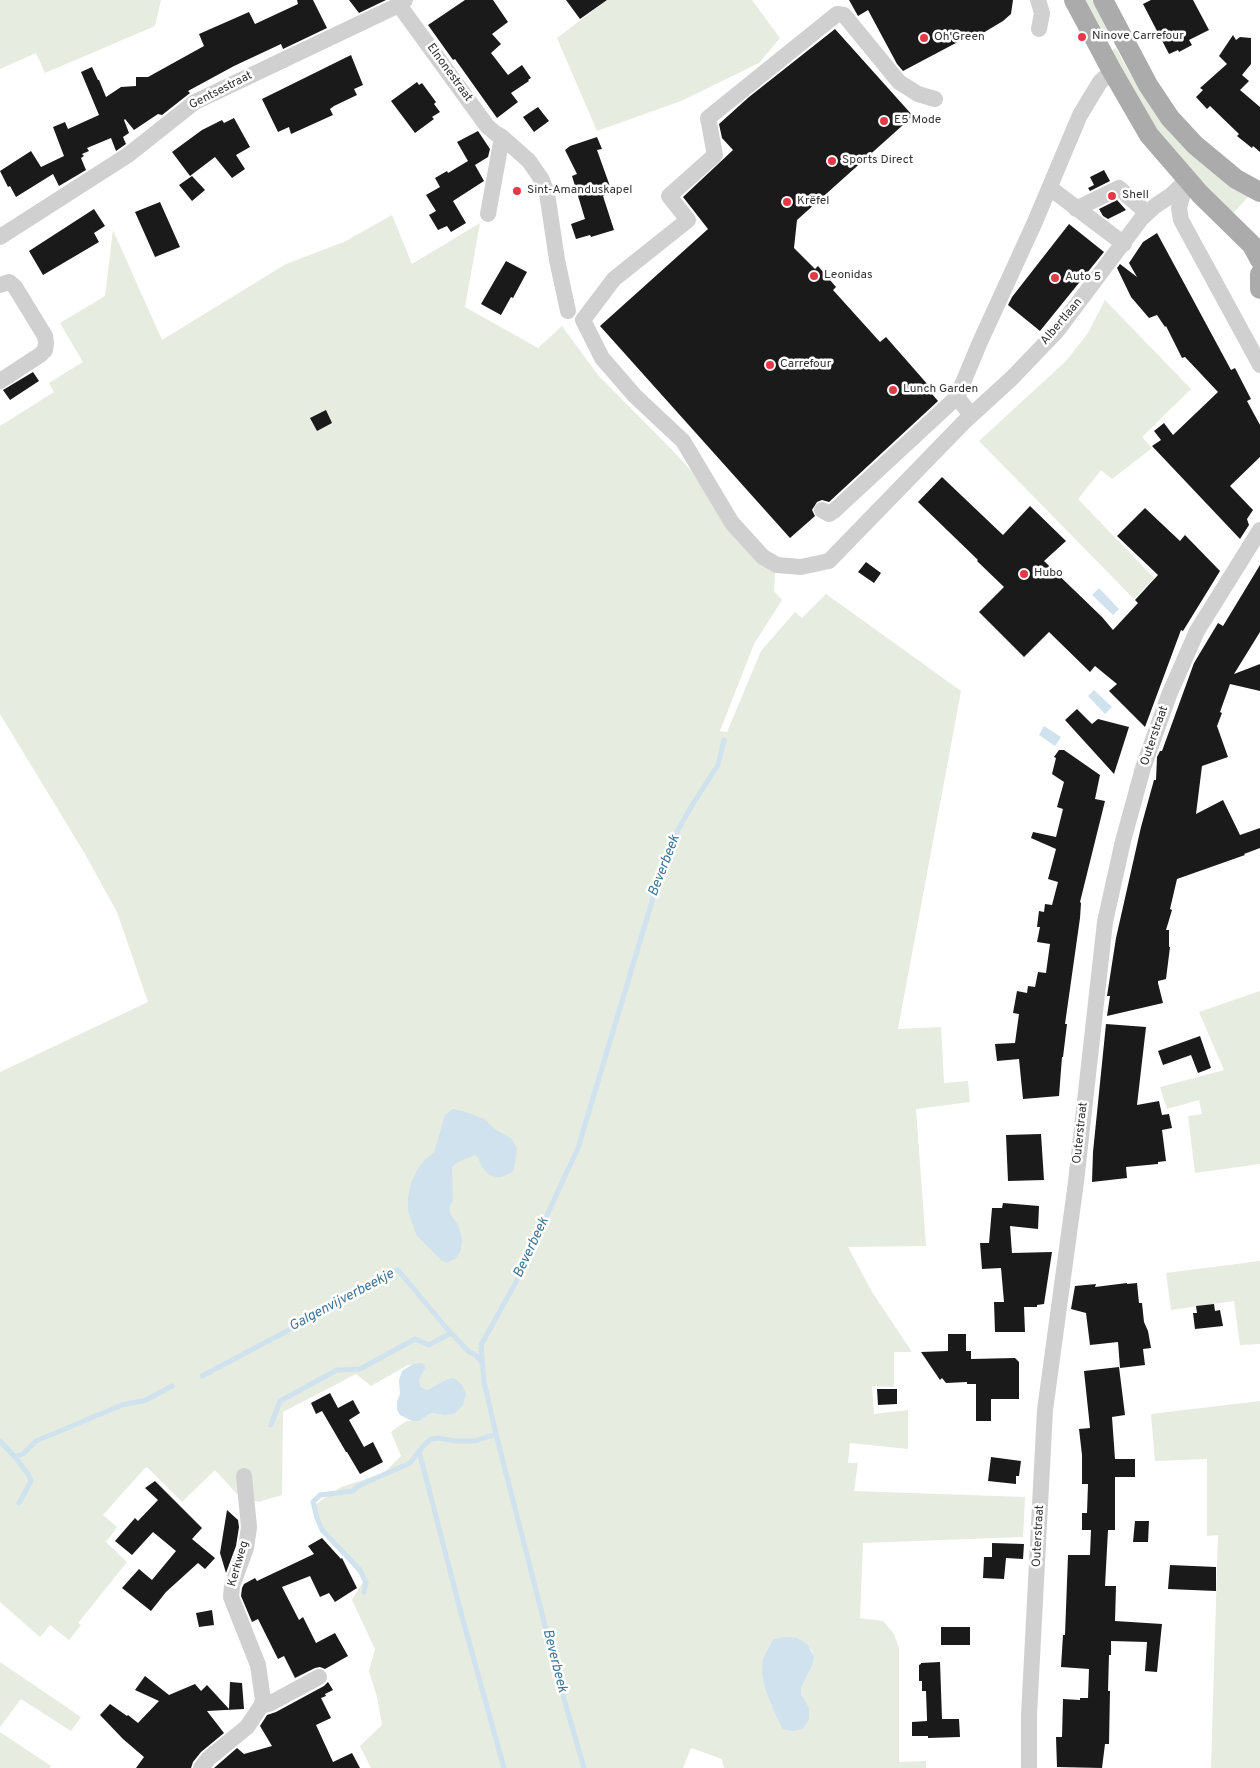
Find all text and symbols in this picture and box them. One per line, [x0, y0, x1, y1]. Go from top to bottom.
place label: Ninove Carrefour [1092, 30, 1184, 44]
place label: Oh'Green [934, 31, 985, 45]
marker: Ninove Carrefour [1076, 31, 1088, 43]
marker: Oh'Green [918, 32, 930, 44]
street label: Elnonestraat [423, 41, 475, 105]
street label: Gentsestraat [187, 69, 255, 113]
place label: E5 Mode [894, 114, 941, 128]
marker: E5 Mode [878, 115, 890, 127]
place label: Sports Direct [842, 154, 913, 168]
marker: Sports Direct [826, 155, 838, 167]
place label: Sint-Amanduskapel [527, 184, 632, 198]
marker: Sint-Amanduskapel [511, 185, 523, 197]
place label: Shell [1122, 189, 1149, 203]
marker: Shell [1106, 190, 1118, 202]
place label: Krëfel [797, 195, 829, 209]
marker: Krëfel [781, 196, 793, 208]
place label: Leonidas [824, 269, 873, 283]
marker: Leonidas [808, 270, 820, 282]
place label: Auto 5 [1065, 271, 1101, 285]
marker: Auto 5 [1049, 272, 1061, 284]
street label: Albertlaan [1038, 296, 1086, 348]
place label: Carrefour [780, 358, 831, 372]
marker: Carrefour [764, 359, 776, 371]
place label: Lunch Garden [903, 383, 978, 397]
marker: Lunch Garden [887, 384, 899, 396]
place label: Hubo [1034, 567, 1063, 581]
marker: Hubo [1018, 568, 1030, 580]
street label: Outerstraat [1138, 704, 1172, 768]
water label: Beverbeek [646, 833, 684, 899]
street label: Outerstraat [1071, 1101, 1091, 1165]
water label: Beverbeek [511, 1215, 553, 1281]
water label: Galgenvijverbeekje [287, 1266, 397, 1336]
street label: Outerstraat [1030, 1505, 1048, 1567]
street label: Kerkweg [226, 1539, 252, 1589]
water label: Beverbeek [538, 1628, 570, 1694]

